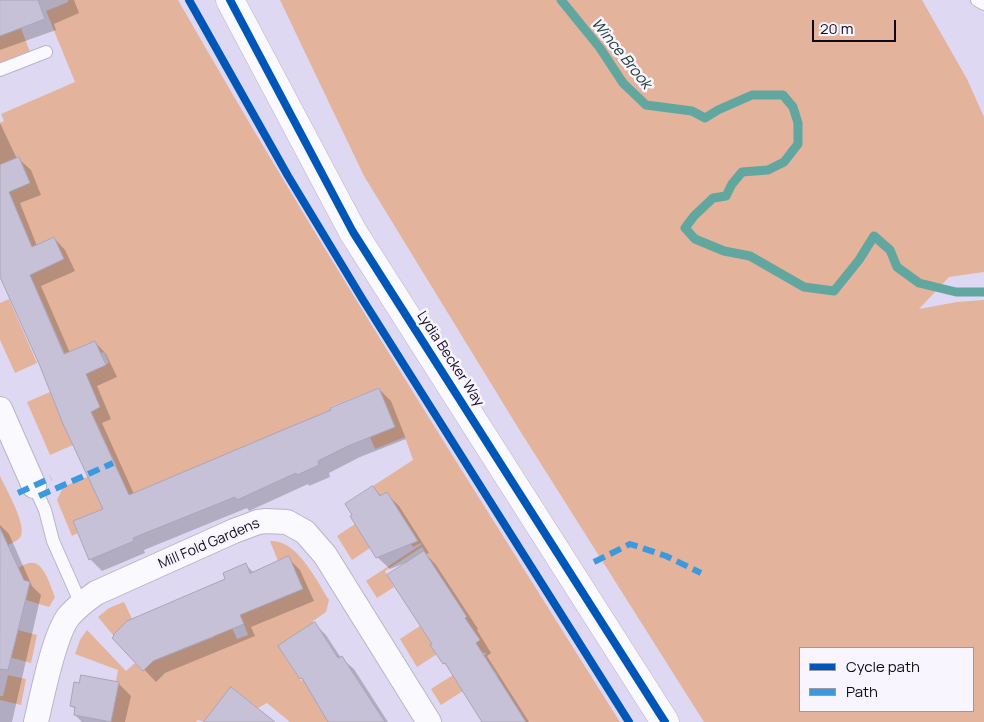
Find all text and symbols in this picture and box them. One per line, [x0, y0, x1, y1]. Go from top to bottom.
scale bar [814, 10, 898, 42]
water label: Wince Brook [587, 15, 655, 93]
text: 20 m [820, 18, 853, 39]
street label: Lydia Becker Way [413, 308, 487, 410]
street label: Mill Fold Gardens [156, 515, 262, 573]
legend [799, 647, 974, 712]
text: Cycle path [846, 656, 920, 677]
text: Path [846, 681, 878, 702]

